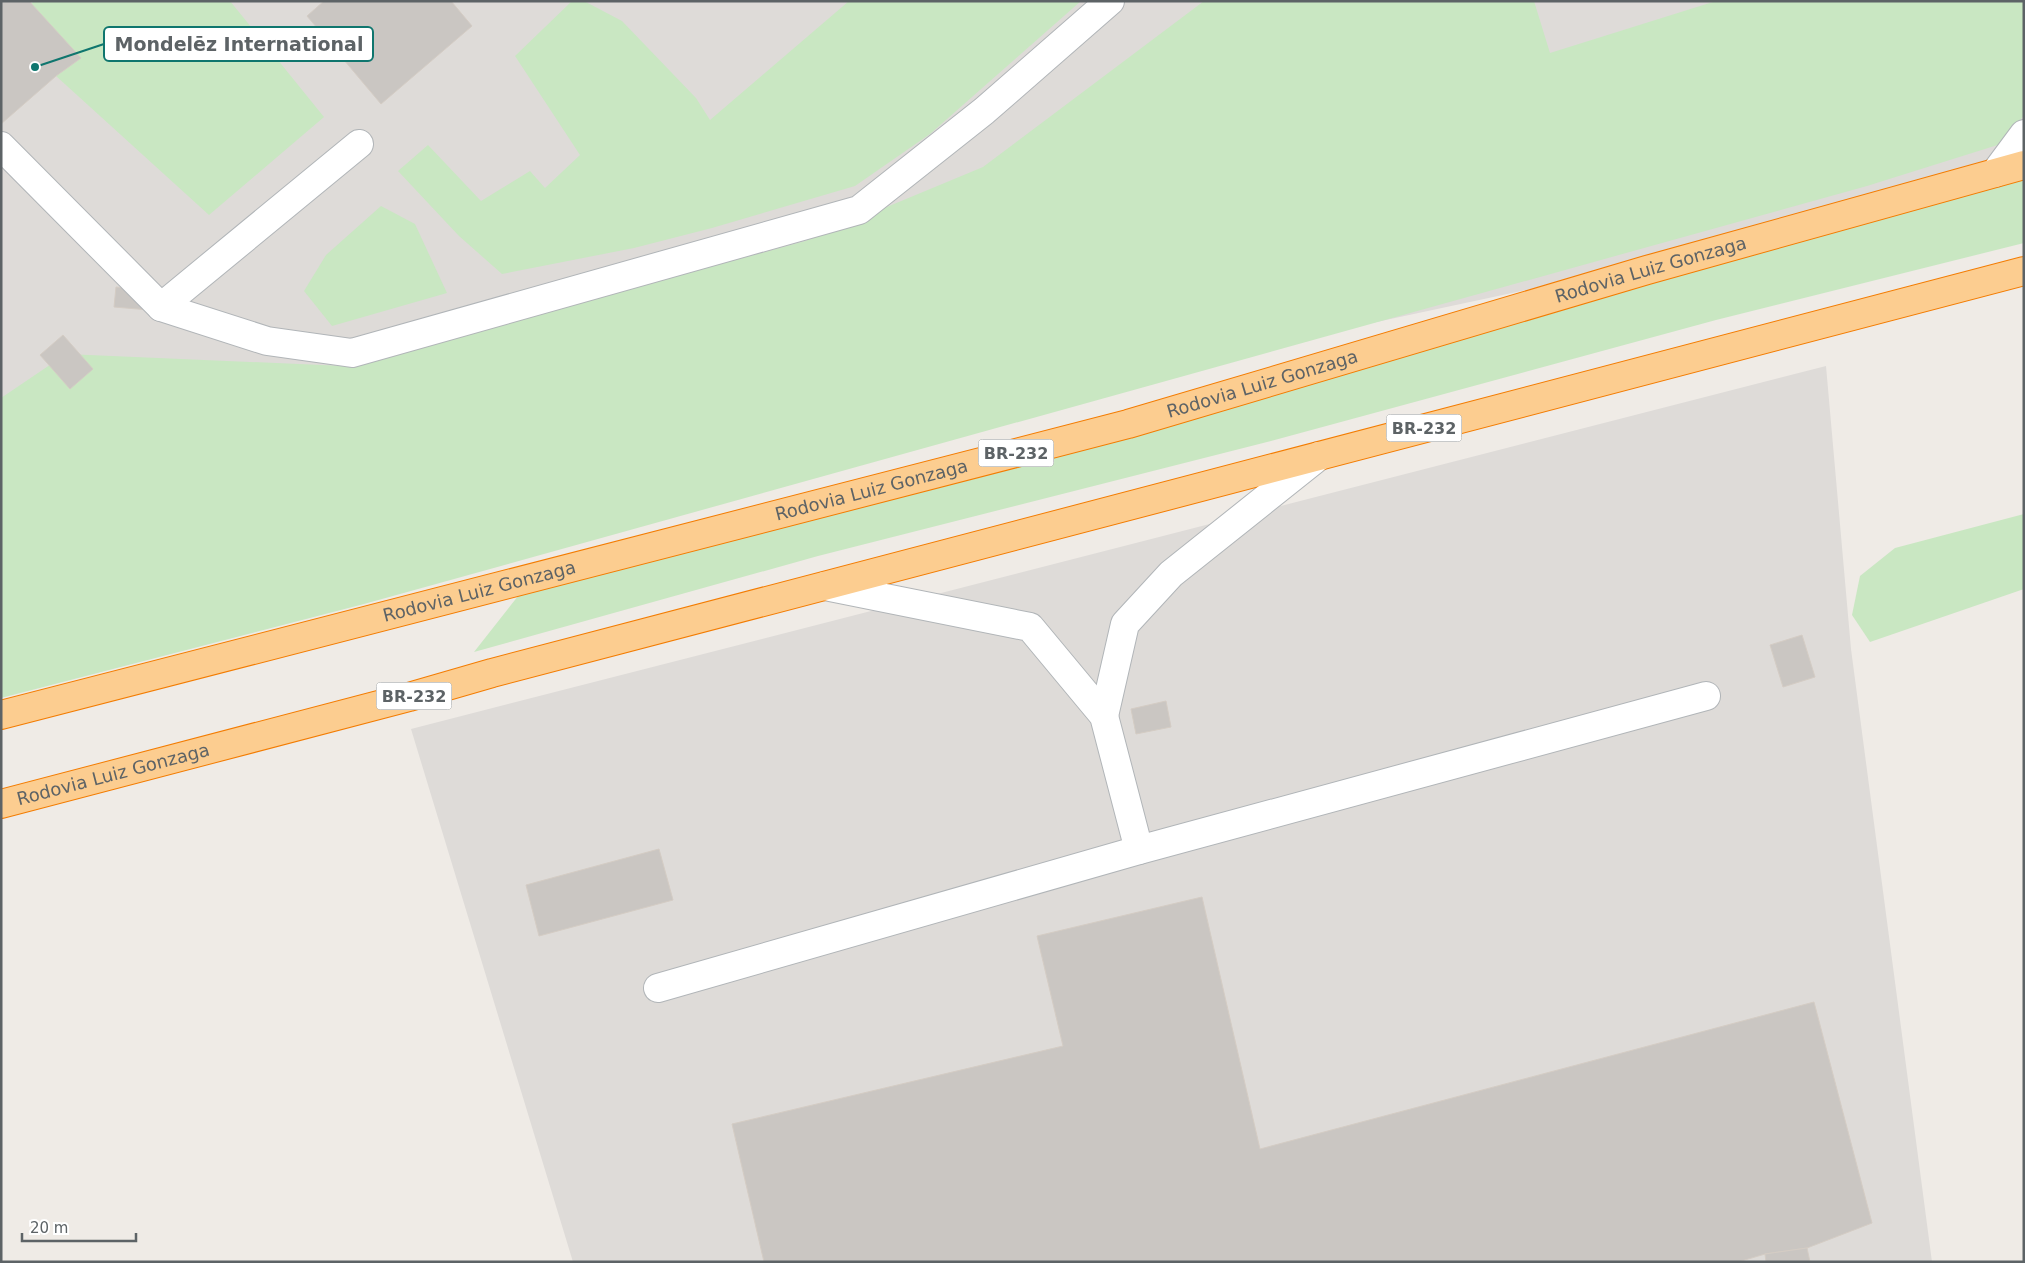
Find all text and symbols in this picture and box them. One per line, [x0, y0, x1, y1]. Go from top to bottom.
callout: Mondelēz International [104, 27, 373, 61]
text: Mondelēz International [115, 33, 363, 55]
street label: Rodovia Luiz Gonzaga [1552, 232, 1749, 307]
street label: Rodovia Luiz Gonzaga [1164, 345, 1360, 422]
road number: BR-232 [1386, 414, 1462, 442]
road number: BR-232 [978, 439, 1054, 466]
street label: Rodovia Luiz Gonzaga [773, 455, 970, 525]
street label: Rodovia Luiz Gonzaga [381, 556, 578, 626]
road number: BR-232 [376, 682, 452, 709]
street label: Rodovia Luiz Gonzaga [15, 739, 212, 809]
scale bar [22, 1210, 136, 1242]
text: 20 m [30, 1219, 68, 1237]

